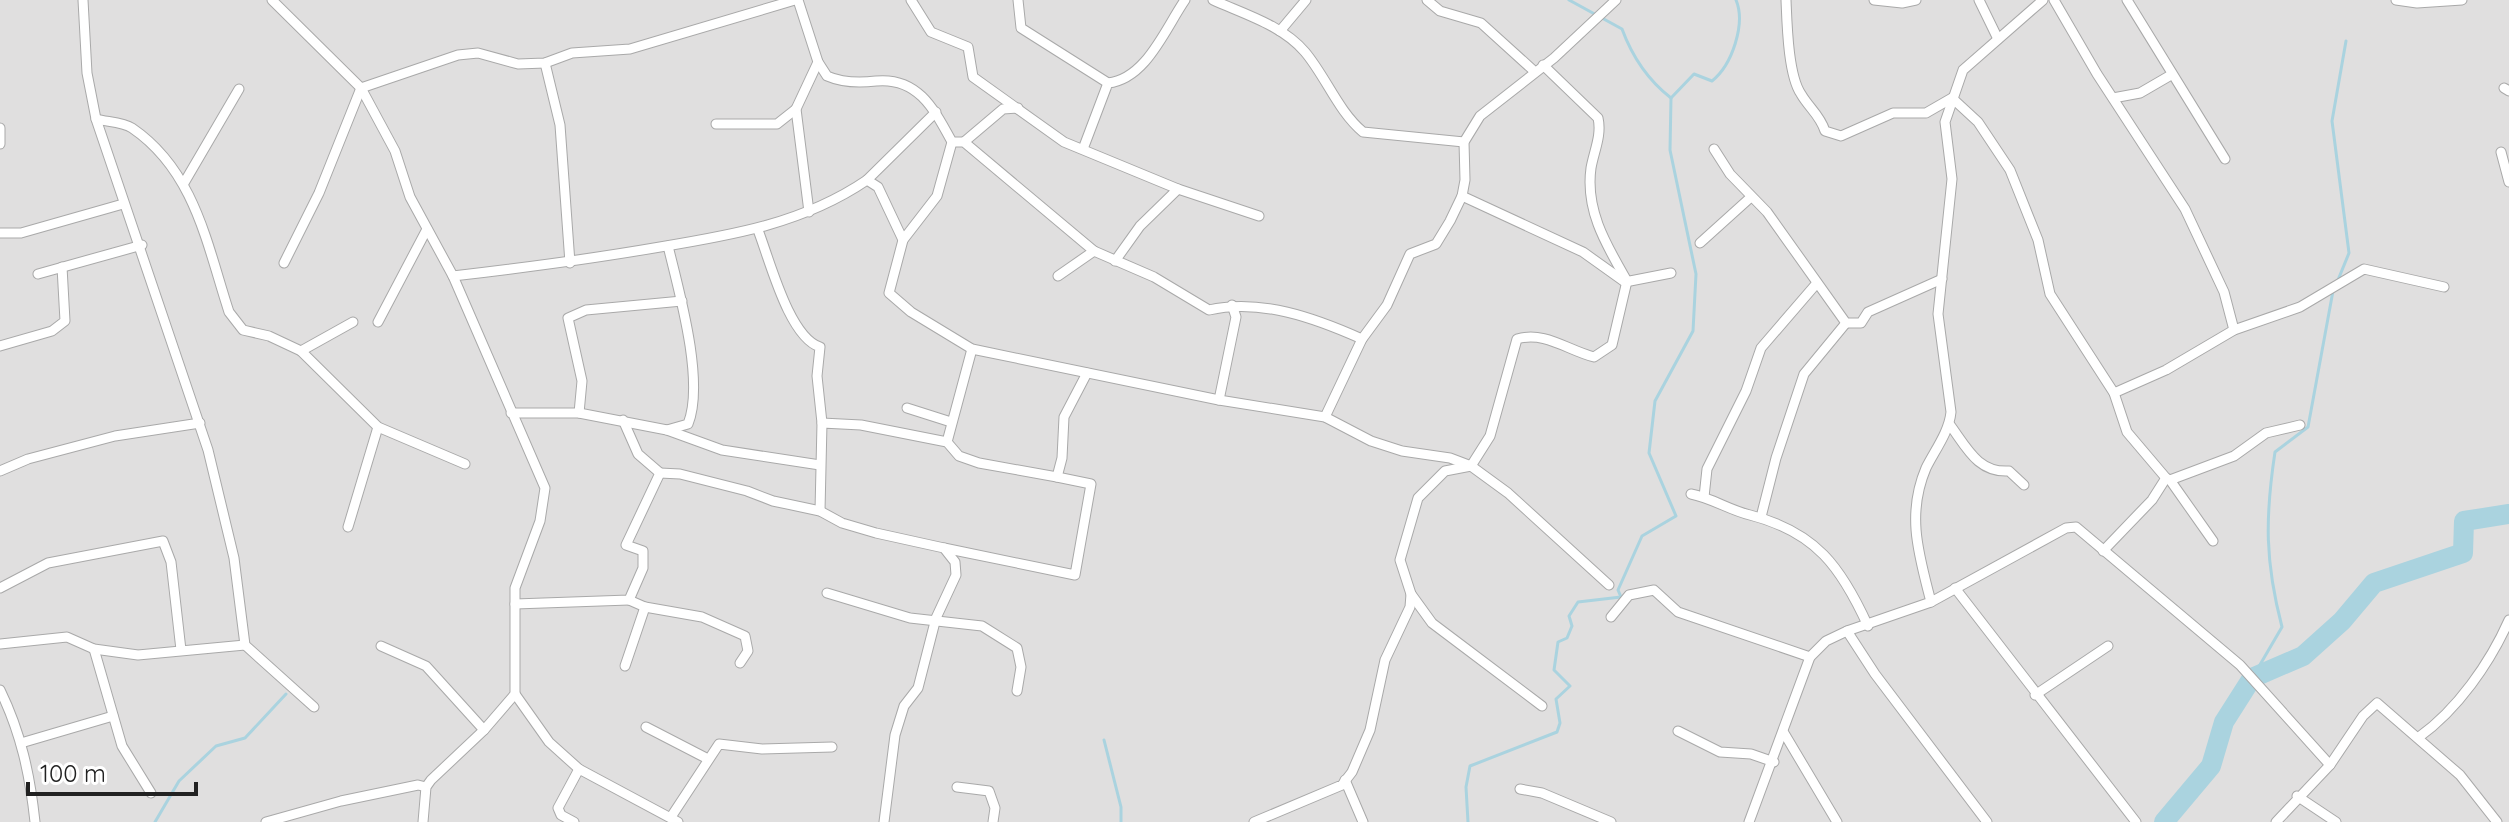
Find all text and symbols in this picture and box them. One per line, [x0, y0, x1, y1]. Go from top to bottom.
scale bar [28, 746, 196, 796]
text: 100 m [40, 758, 106, 788]

